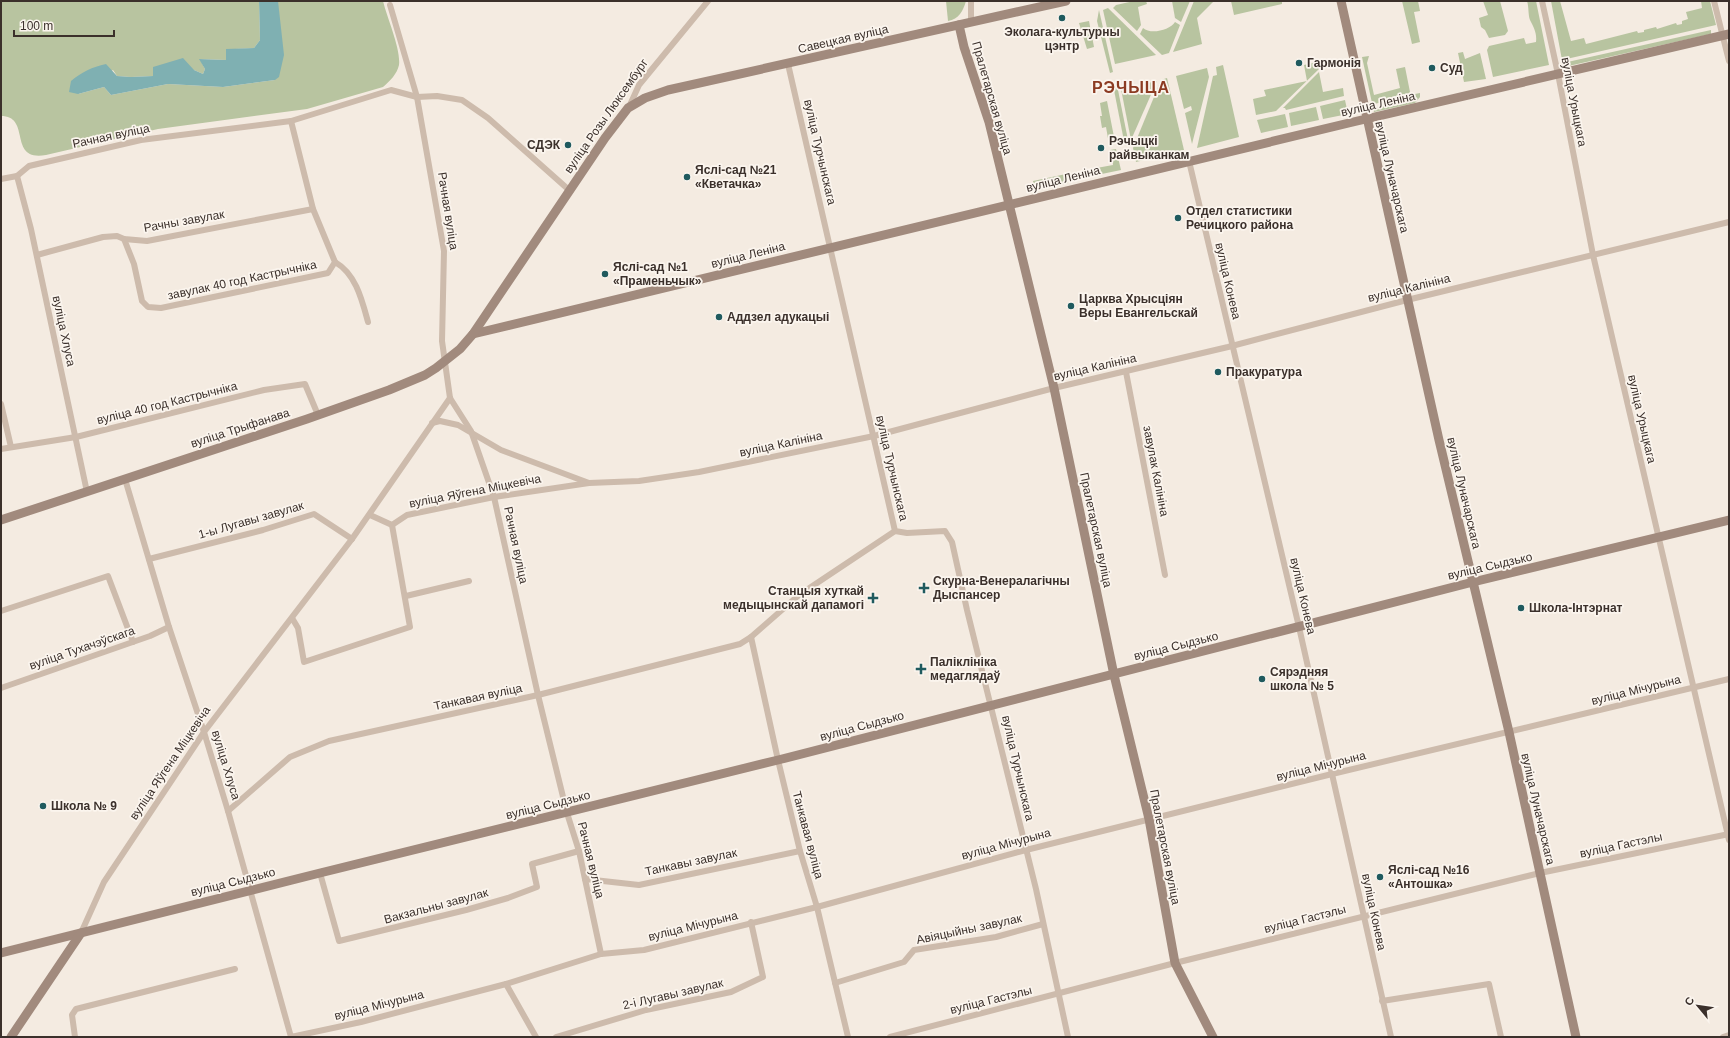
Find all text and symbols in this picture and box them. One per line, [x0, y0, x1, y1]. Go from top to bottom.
scale bar [14, 12, 114, 38]
marker: Эколага-культурны цэнтр [1057, 13, 1067, 23]
text: 100 m [20, 19, 53, 33]
street label: Савецкая вуліца [796, 22, 890, 56]
place label: Эколага-культурны цэнтр [1004, 25, 1120, 53]
street label: Пралетарская вуліца [969, 40, 1015, 156]
street label: вуліца Розы Люксембург [561, 56, 651, 176]
place label: Гармонія [1307, 56, 1361, 70]
street label: вуліца Урыцкага [1558, 56, 1590, 148]
marker: Гармонія [1294, 58, 1304, 68]
place label: Суд [1440, 61, 1463, 75]
marker: Суд [1427, 63, 1437, 73]
district label: РЭЧЫЦА [1092, 79, 1170, 96]
street label: вуліца Леніна [1340, 89, 1417, 119]
street label: вуліца Турчынскага [801, 98, 839, 206]
street label: вуліца Луначарскага [1372, 120, 1412, 234]
street label: Рачная вуліца [71, 121, 151, 151]
place label: Рэчыцкі райвыканкам [1109, 134, 1190, 162]
place label: СДЭК [527, 138, 561, 152]
marker: СДЭК [563, 140, 573, 150]
marker: Рэчыцкі райвыканкам [1096, 143, 1106, 153]
place label: Яслі-сад №21 «Кветачка» [695, 163, 777, 191]
street label: вуліца Леніна [1025, 163, 1102, 195]
street label: Рачная вуліца [435, 171, 461, 251]
marker: Яслі-сад №21 «Кветачка» [682, 172, 692, 182]
place label: Отдел статистики Речицкого района [1186, 204, 1293, 232]
street label: Рачны завулак [142, 207, 226, 235]
marker: Отдел статистики Речицкого района [1173, 213, 1183, 223]
street label: вуліца Леніна [710, 239, 787, 271]
street label: вуліца Конева [1212, 241, 1244, 321]
street label: завулак 40 год Кастрычніка [166, 257, 318, 303]
place label: Яслі-сад №1 «Праменьчык» [613, 260, 702, 288]
marker: Яслі-сад №1 «Праменьчык» [600, 269, 610, 279]
street label: вуліца Калініна [1366, 271, 1452, 305]
place label: Царква Хрысціян Веры Евангельскай [1079, 292, 1198, 320]
street label: вуліца Хлуса [50, 294, 78, 368]
marker: Царква Хрысціян Веры Евангельскай [1066, 301, 1076, 311]
place label: Аддзел адукацыі [727, 310, 829, 324]
marker: Аддзел адукацыі [714, 312, 724, 322]
street label: вуліца Калініна [1052, 351, 1138, 383]
place label: Пракуратура [1226, 365, 1302, 379]
marker: Пракуратура [1213, 367, 1223, 377]
street label: вуліца Урыцкага [1625, 373, 1659, 465]
street label: вуліца 40 год Кастрычніка [95, 379, 239, 427]
street label: вуліца Трыфанава [189, 405, 292, 451]
street label: вуліца Турчынскага [873, 414, 911, 522]
street label: завулак Калініна [1140, 424, 1172, 518]
street label: вуліца Калініна [738, 428, 824, 460]
street label: вуліца Луначарскага [1444, 436, 1484, 550]
street label: вуліца Яўгена Міцкевіча [408, 471, 542, 511]
street label: Пралетарская вуліца [1077, 471, 1115, 589]
street label: 1-ы Лугавы завулак [197, 498, 306, 542]
street label: Рачная вуліца [501, 505, 531, 585]
street label: вуліца Сыдзько [1446, 549, 1534, 583]
street label: вуліца Конева [1287, 556, 1319, 636]
place label: Скурна-Венералагічны Дыспансер [933, 574, 1070, 602]
marker: Скурна-Венералагічны Дыспансер [918, 582, 930, 594]
place label: Станцыя хуткай медыцынскай дапамогі [723, 584, 864, 612]
marker: Станцыя хуткай медыцынскай дапамогі [867, 592, 879, 604]
place label: Школа-Інтэрнат [1529, 601, 1623, 615]
marker: Школа-Інтэрнат [1516, 603, 1526, 613]
street label: вуліца Тухачэўскага [27, 623, 137, 673]
street label: вуліца Сыдзько [1132, 629, 1220, 663]
place label: Паліклініка медаглядаў [930, 655, 1000, 683]
marker: Паліклініка медаглядаў [915, 663, 927, 675]
place label: Сярэдняя школа № 5 [1270, 665, 1334, 693]
street label: вуліца Мічурына [1590, 672, 1683, 708]
marker: Сярэдняя школа № 5 [1257, 674, 1267, 684]
street label: Танкавая вуліца [432, 681, 524, 713]
street label: вуліца Яўгена Міцкевіча [127, 703, 213, 822]
street label: вуліца Сыдзько [818, 708, 906, 744]
street label: вуліца Турчынскага [999, 714, 1037, 822]
street label: вуліца Хлуса [209, 729, 243, 802]
street label: вуліца Мічурына [1275, 748, 1368, 784]
street label: вуліца Луначарскага [1518, 752, 1558, 866]
street label: вуліца Сыдзько [504, 788, 592, 822]
street label: Пралетарская вуліца [1147, 788, 1183, 906]
street label: Танкавая вуліца [790, 790, 827, 881]
place label: Школа № 9 [51, 799, 117, 813]
marker: Школа № 9 [38, 801, 48, 811]
street label: Рачная вуліца [575, 820, 607, 900]
street label: вуліца Мічурына [960, 825, 1052, 863]
street label: вуліца Гастэлы [1579, 829, 1663, 861]
street label: Танкавы завулак [644, 845, 739, 879]
place label: Яслі-сад №16 «Антошка» [1388, 863, 1470, 891]
street label: вуліца Сыдзько [189, 865, 277, 899]
street label: вуліца Конева [1359, 872, 1389, 952]
marker: Яслі-сад №16 «Антошка» [1375, 872, 1385, 882]
street label: Вакзальны завулак [382, 885, 490, 927]
street label: вуліца Гастэлы [1263, 902, 1347, 936]
street label: вуліца Мічурына [647, 908, 740, 944]
street label: Авіяцыйны завулак [915, 911, 1024, 947]
street label: 2-і Лугавы завулак [621, 975, 725, 1012]
street label: вуліца Гастэлы [949, 983, 1033, 1017]
north arrow [1678, 986, 1718, 1026]
street label: вуліца Мічурына [333, 987, 426, 1023]
text: С [1682, 995, 1696, 1008]

